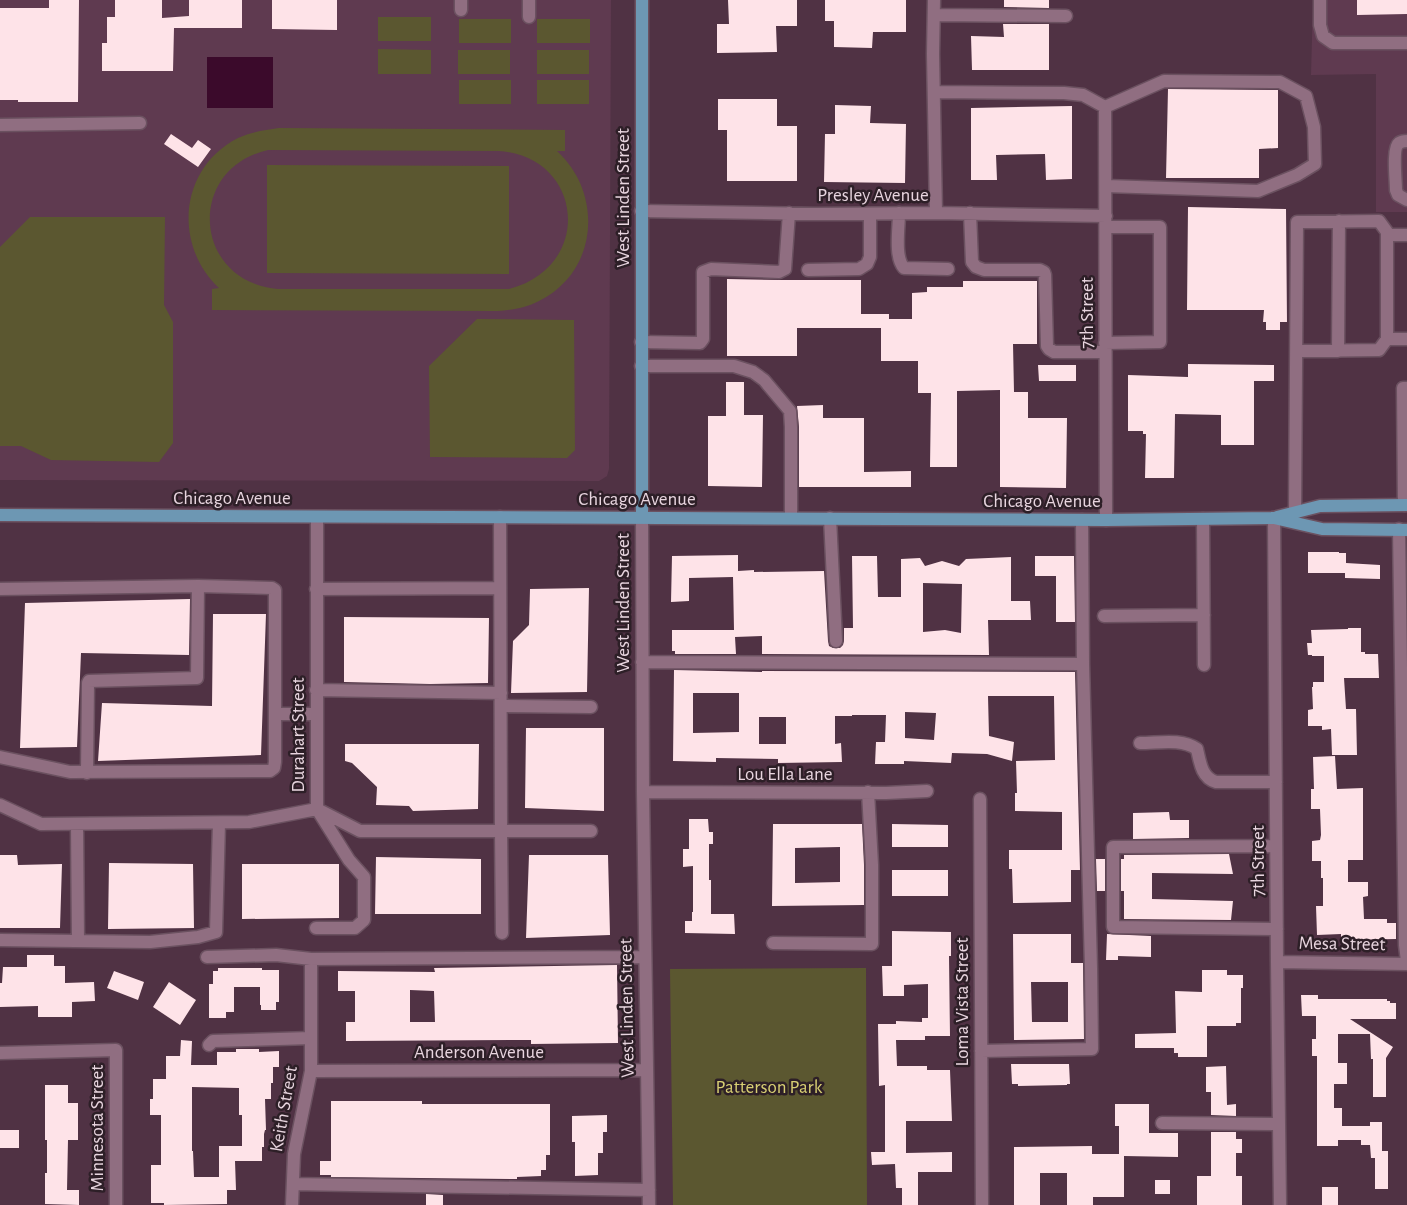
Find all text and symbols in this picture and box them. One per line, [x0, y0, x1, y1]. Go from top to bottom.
street label: West Linden Street [614, 128, 633, 268]
street label: Presley Avenue [817, 186, 929, 205]
street label: 7th Street [1078, 277, 1097, 349]
street label: Chicago Avenue [173, 489, 291, 508]
street label: Chicago Avenue [578, 490, 696, 509]
street label: Chicago Avenue [983, 492, 1101, 511]
street label: West Linden Street [614, 533, 633, 673]
street label: Durahart Street [289, 677, 308, 793]
street label: Lou Ella Lane [737, 765, 833, 784]
street label: 7th Street [1249, 825, 1268, 897]
street label: Mesa Street [1298, 934, 1386, 954]
street label: West Linden Street [616, 938, 638, 1078]
street label: Loma Vista Street [953, 938, 972, 1066]
street label: Anderson Avenue [414, 1043, 544, 1062]
street label: Keith Street [267, 1064, 301, 1154]
street label: Minnesota Street [88, 1065, 107, 1191]
park label: Patterson Park [716, 1078, 823, 1097]

